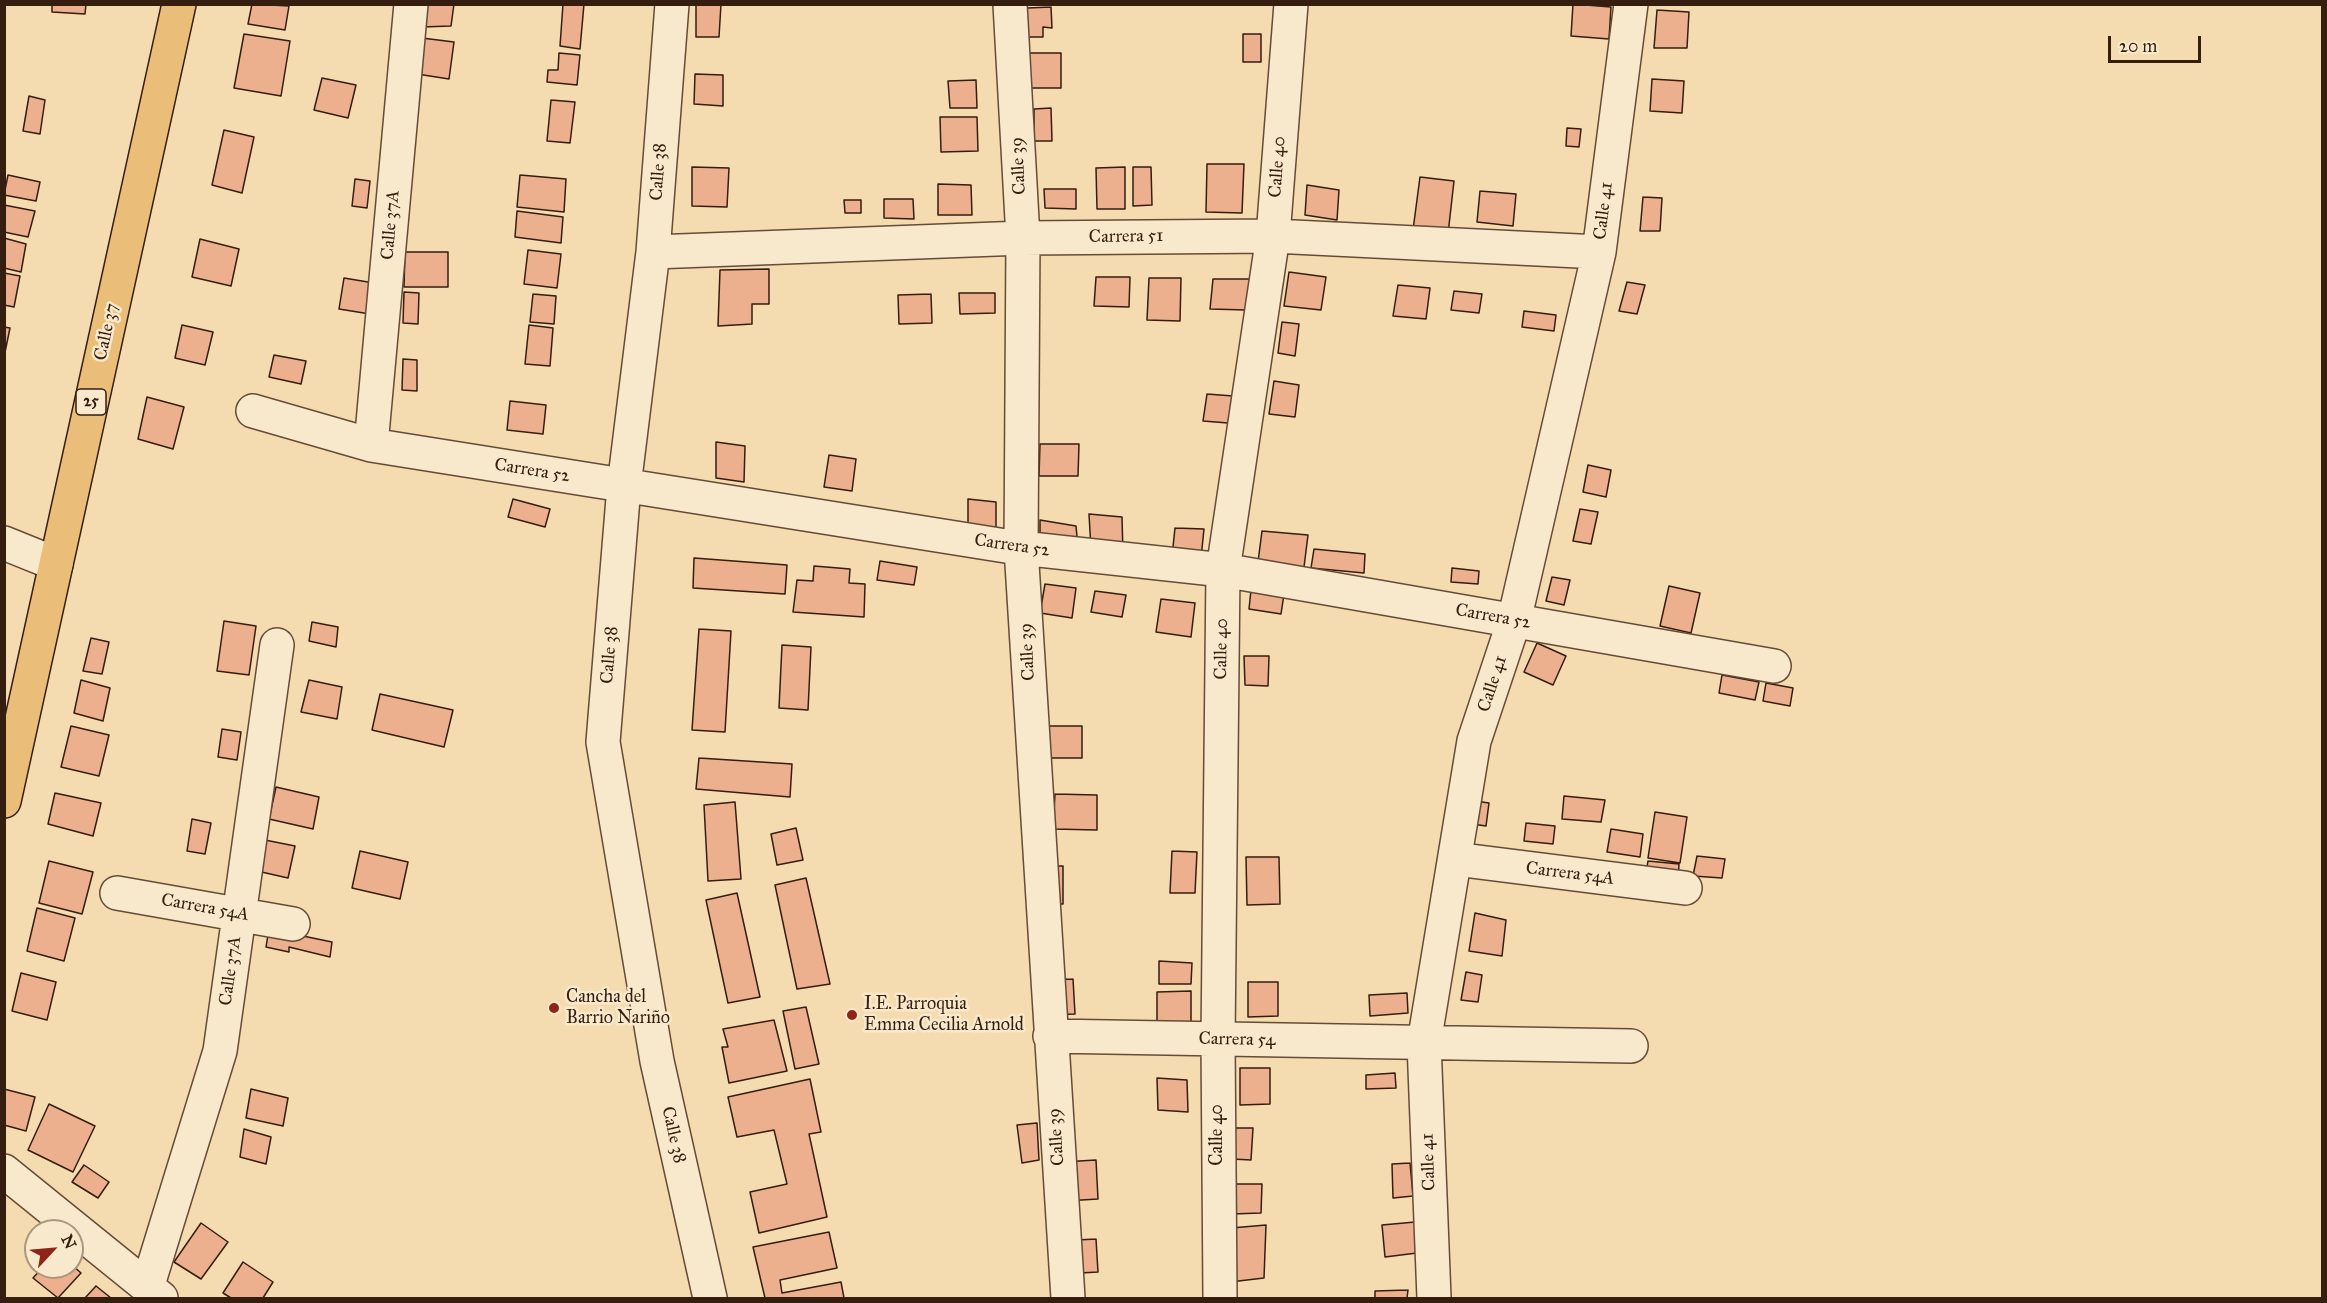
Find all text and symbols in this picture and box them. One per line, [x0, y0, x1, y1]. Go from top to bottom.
scale bar [2111, 24, 2204, 62]
text: 20 m [2119, 35, 2157, 57]
street label: Calle 40 [1265, 136, 1291, 198]
street label: Calle 39 [1007, 137, 1031, 195]
street label: Calle 38 [646, 142, 672, 202]
street label: Calle 41 [1590, 181, 1618, 241]
street label: Calle 37A [377, 189, 405, 261]
street label: Carrera 51 [1089, 226, 1163, 248]
street label: Calle 37 [90, 302, 124, 362]
road number: 25 [76, 389, 106, 415]
street label: Carrera 52 [493, 454, 571, 488]
street label: Carrera 52 [973, 530, 1051, 562]
street label: Carrera 52 [1454, 600, 1532, 634]
street label: Calle 40 [1211, 618, 1233, 680]
street label: Calle 39 [1016, 623, 1040, 681]
street label: Calle 38 [597, 625, 623, 685]
street label: Calle 41 [1474, 653, 1512, 715]
street label: Carrera 54A [1525, 858, 1615, 890]
street label: Carrera 54A [159, 890, 251, 926]
street label: Calle 37A [215, 935, 247, 1007]
place label: Cancha del Barrio Nariño [566, 987, 670, 1030]
place label: I.E. Parroquia Emma Cecilia Arnold [864, 994, 1024, 1036]
marker: Cancha del Barrio Nariño [547, 1001, 561, 1015]
marker: I.E. Parroquia Emma Cecilia Arnold [845, 1008, 859, 1022]
street label: Carrera 54 [1198, 1029, 1276, 1051]
street label: Calle 38 [656, 1104, 690, 1166]
street label: Calle 40 [1207, 1104, 1229, 1166]
street label: Calle 39 [1044, 1107, 1070, 1167]
street label: Calle 41 [1417, 1133, 1441, 1191]
north arrow [24, 1219, 84, 1279]
text: N [57, 1231, 80, 1252]

